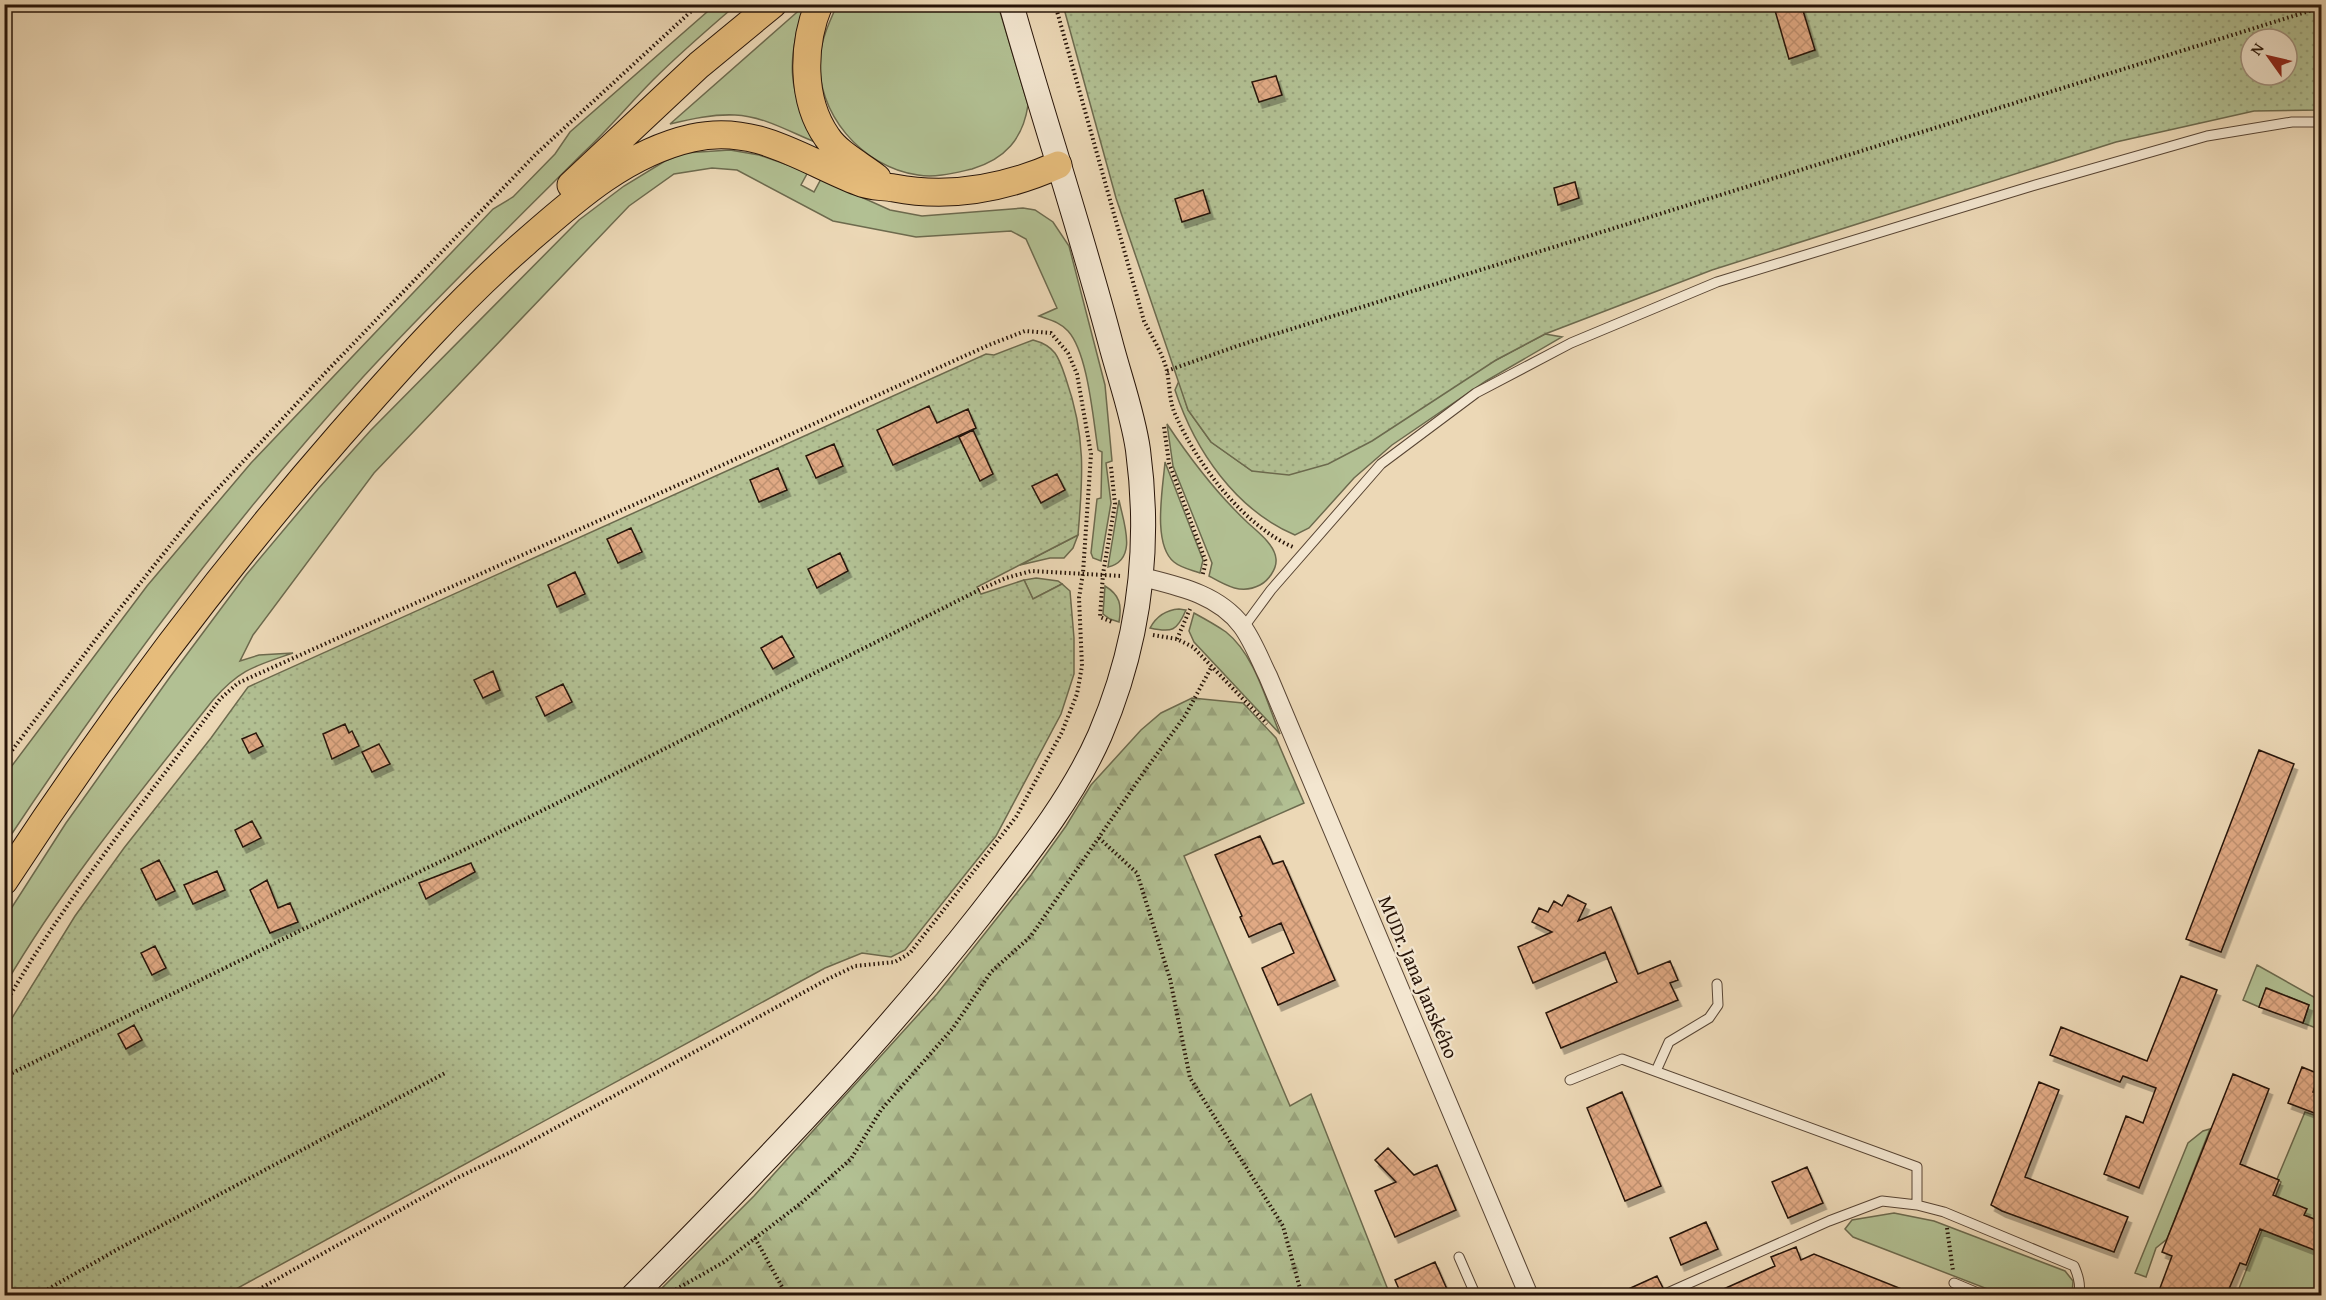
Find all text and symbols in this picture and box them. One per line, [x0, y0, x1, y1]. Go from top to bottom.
north arrow [2239, 27, 2299, 87]
text: N [2244, 37, 2270, 60]
street label: MUDr. Jana Janského [1372, 891, 1466, 1063]

